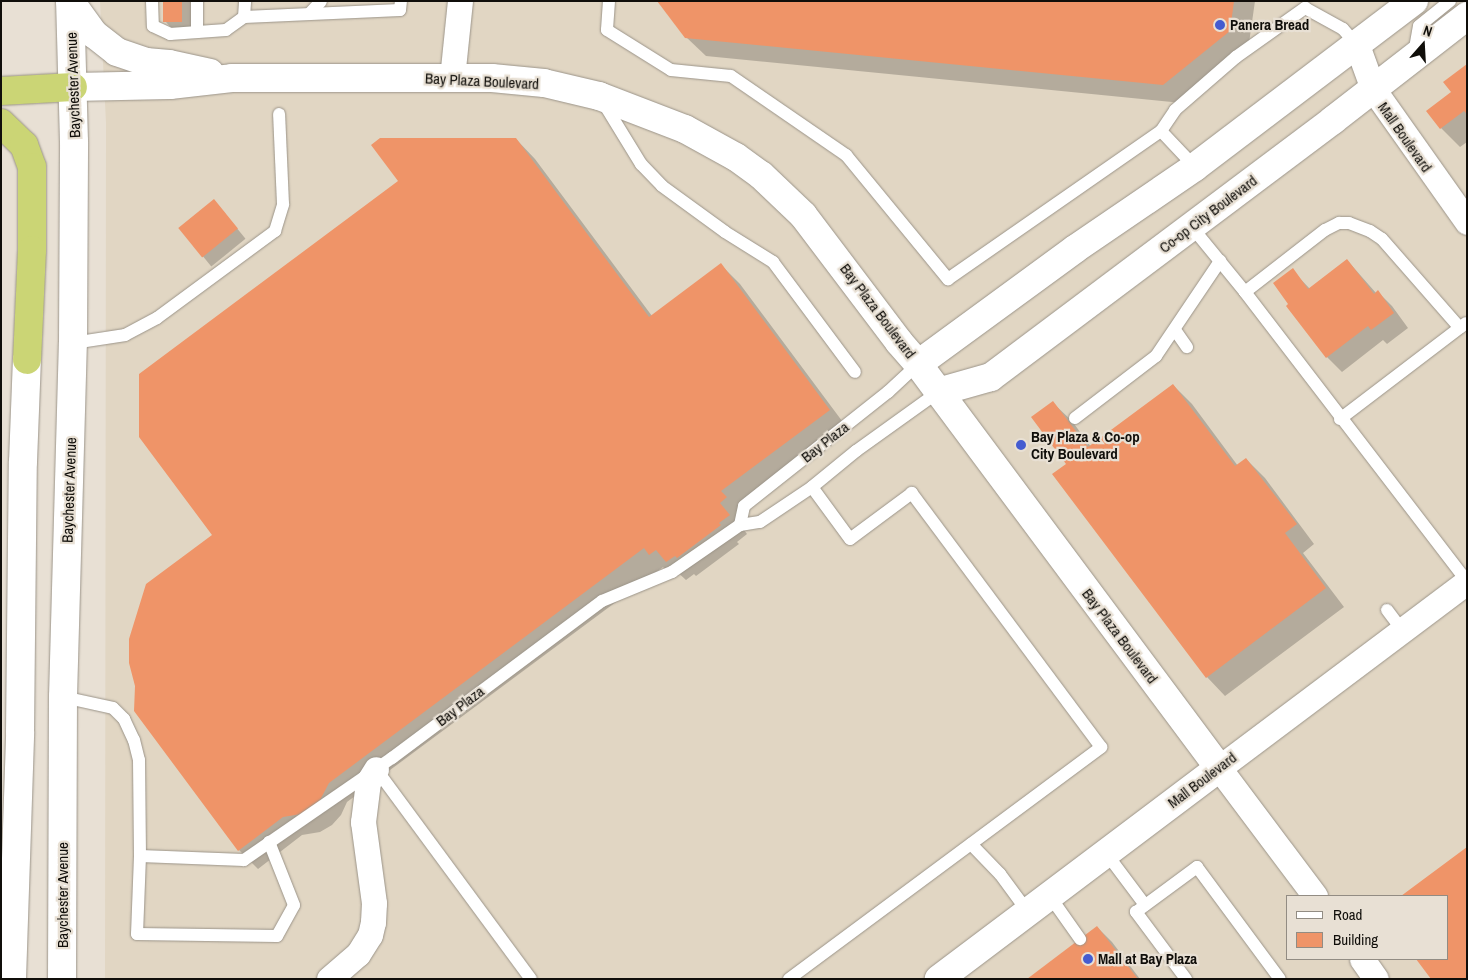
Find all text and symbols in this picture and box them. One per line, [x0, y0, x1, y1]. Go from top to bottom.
place label: Panera Bread [1230, 16, 1309, 34]
marker: Panera Bread [1214, 19, 1226, 31]
north arrow [1398, 20, 1448, 70]
text: N [1421, 21, 1435, 41]
street label: Baychester Avenue [62, 31, 84, 139]
street label: Bay Plaza Boulevard [425, 69, 539, 93]
street label: Mall Boulevard [1374, 99, 1436, 175]
street label: Co-op City Boulevard [1156, 171, 1260, 257]
street label: Bay Plaza Boulevard [836, 260, 920, 362]
street label: Bay Plaza [798, 418, 852, 466]
place label: Bay Plaza & Co-op City Boulevard [1031, 427, 1140, 462]
street label: Baychester Avenue [58, 436, 80, 544]
marker: Bay Plaza & Co-op City Boulevard [1015, 439, 1027, 451]
street label: Bay Plaza Boulevard [1078, 585, 1162, 687]
street label: Bay Plaza [432, 682, 488, 730]
street label: Mall Boulevard [1164, 748, 1240, 812]
street label: Baychester Avenue [54, 842, 72, 948]
legend [1286, 895, 1448, 960]
text: Road [1333, 904, 1362, 925]
text: Building [1333, 929, 1378, 950]
place label: Mall at Bay Plaza [1098, 950, 1197, 968]
marker: Mall at Bay Plaza [1082, 953, 1094, 965]

